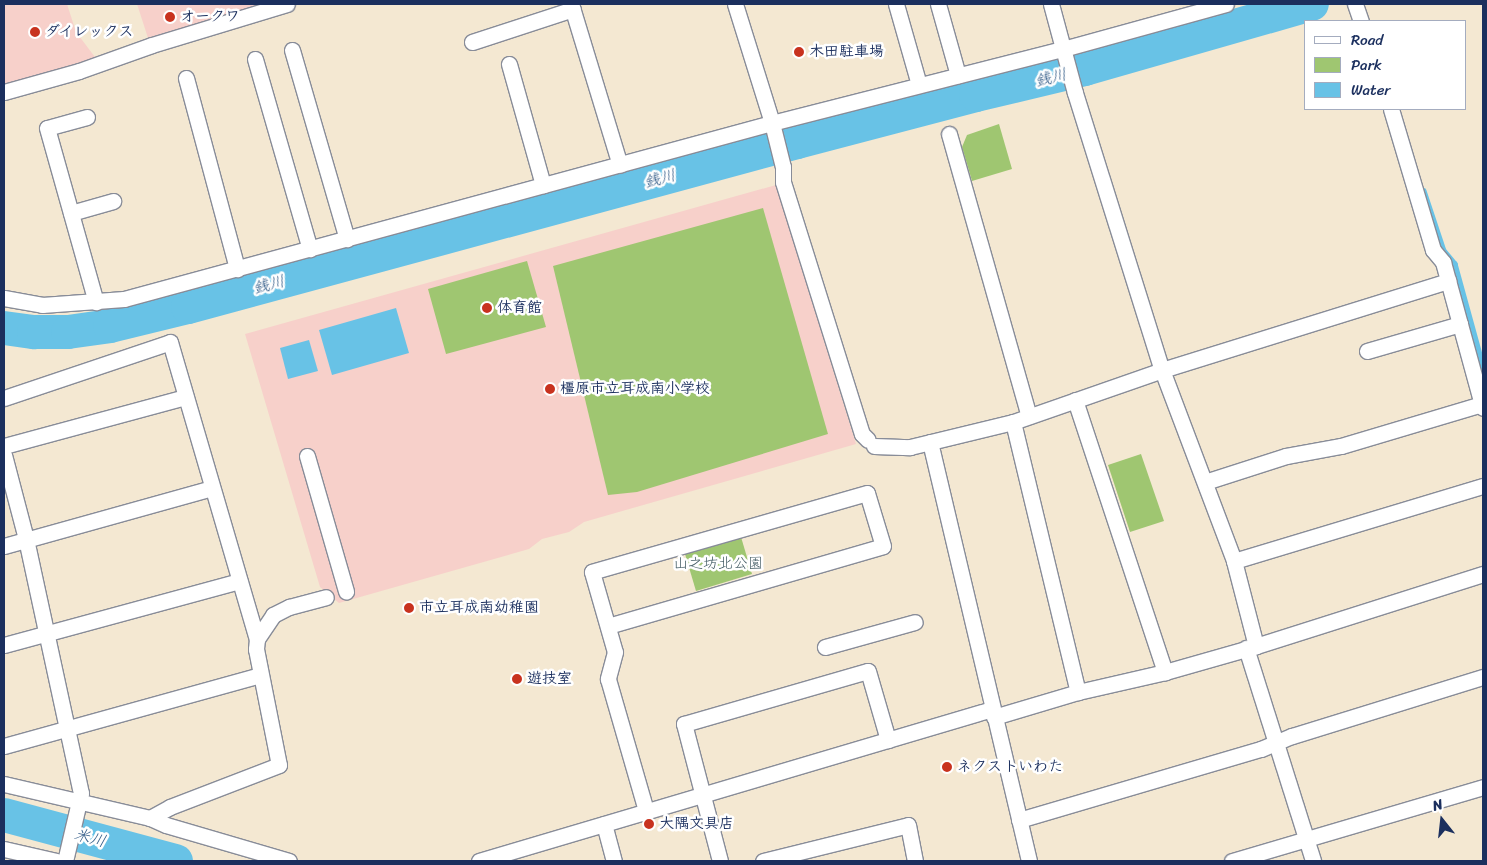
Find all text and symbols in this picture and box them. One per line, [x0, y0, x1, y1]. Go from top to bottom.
place label: オークワ [180, 8, 240, 26]
marker: オークワ [164, 11, 176, 23]
legend [1304, 20, 1467, 110]
place label: ダイレックス [45, 23, 135, 41]
marker: ダイレックス [29, 26, 41, 38]
text: Road [1351, 27, 1383, 53]
place label: 木田駐車場 [809, 43, 884, 61]
marker: 木田駐車場 [793, 46, 805, 58]
text: Park [1351, 52, 1382, 78]
water label: 銭川 [1033, 65, 1069, 91]
text: Water [1351, 77, 1391, 103]
water label: 銭川 [642, 166, 678, 192]
water label: 銭川 [251, 272, 287, 298]
place label: 体育館 [497, 299, 542, 317]
marker: 体育館 [481, 302, 493, 314]
place label: 橿原市立耳成南小学校 [560, 380, 710, 398]
marker: 橿原市立耳成南小学校 [544, 383, 556, 395]
park label: 山之坊北公園 [673, 555, 763, 573]
place label: 市立耳成南幼稚園 [419, 599, 539, 617]
marker: 市立耳成南幼稚園 [403, 602, 415, 614]
place label: 遊技室 [527, 670, 572, 688]
marker: 遊技室 [511, 673, 523, 685]
place label: ネクストいわた [957, 758, 1062, 776]
marker: ネクストいわた [941, 761, 953, 773]
text: N [1430, 792, 1446, 818]
north arrow [1417, 795, 1467, 845]
place label: 大隅文具店 [659, 815, 734, 833]
marker: 大隅文具店 [643, 818, 655, 830]
water label: 米川 [72, 825, 108, 851]

